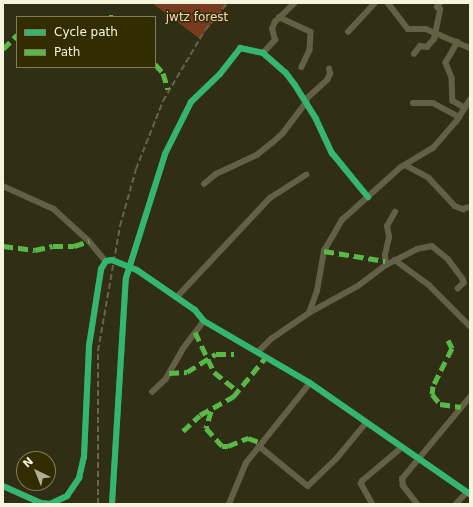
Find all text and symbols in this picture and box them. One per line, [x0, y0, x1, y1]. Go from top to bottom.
park label: jwtz forest [166, 11, 228, 25]
legend [16, 16, 156, 68]
text: Cycle path [54, 25, 118, 39]
text: Path [54, 45, 80, 59]
north arrow [16, 451, 56, 491]
text: N [20, 455, 36, 470]

